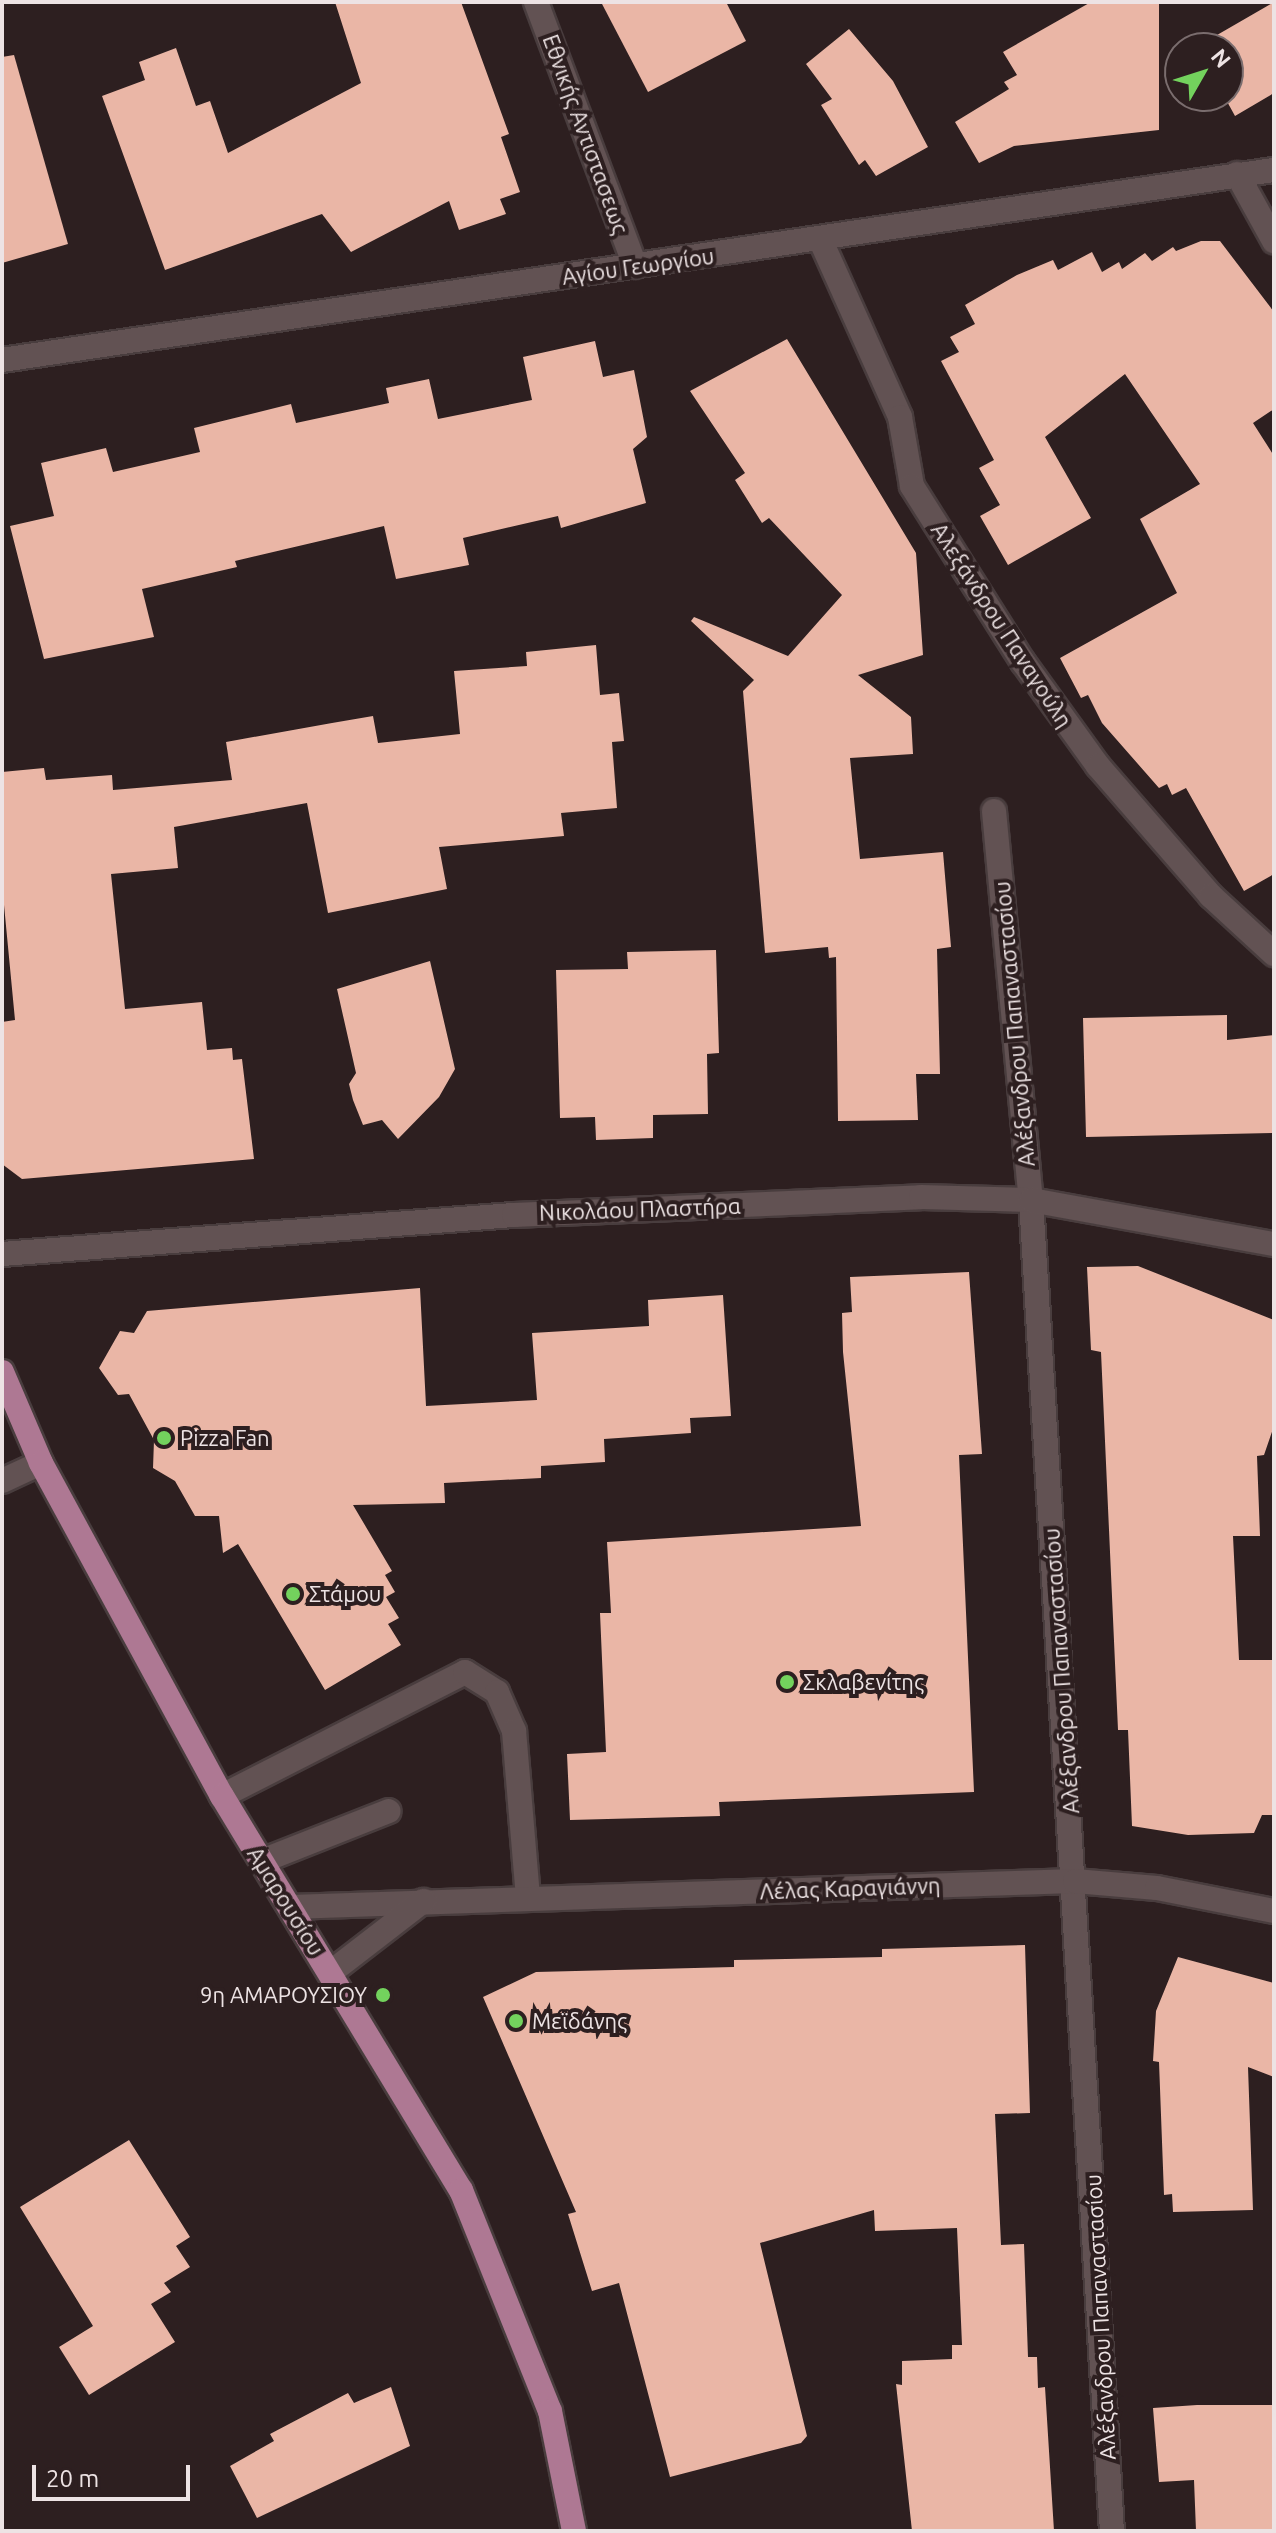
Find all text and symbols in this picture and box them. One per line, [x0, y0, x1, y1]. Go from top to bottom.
street label: Εθνικής Αντιστασεως [538, 31, 634, 237]
north arrow [1164, 32, 1244, 112]
text: N [1207, 44, 1236, 72]
street label: Αγίου Γεωργίου [560, 242, 716, 290]
street label: Αλεξάνδρου Παναγούλη [926, 518, 1078, 732]
street label: Αλέξανδρου Παπαναστασίου [988, 880, 1040, 1168]
street label: Νικολάου Πλαστήρα [539, 1192, 741, 1226]
place label: Pizza Fan [180, 1425, 270, 1451]
marker: Pizza Fan [155, 1429, 173, 1447]
street label: Αλέξανδρου Παπαναστασίου [1038, 1527, 1084, 1815]
place label: Στάμου [309, 1581, 381, 1607]
marker: Στάμου [284, 1585, 302, 1603]
place label: Σκλαβενίτης [803, 1669, 924, 1695]
marker: Σκλαβενίτης [778, 1673, 796, 1691]
street label: Αμαρουσίου [242, 1842, 330, 1960]
street label: Λέλας Καραγιάννη [759, 1872, 941, 1904]
place label: 9η ΑΜΑΡΟΥΣΙΟΥ [200, 1982, 367, 2008]
marker: 9η ΑΜΑΡΟΥΣΙΟΥ [374, 1986, 392, 2004]
place label: Μεϊδάνης [532, 2008, 627, 2034]
marker: Μεϊδάνης [507, 2012, 525, 2030]
street label: Αλέξανδρου Παπαναστασίου [1079, 2173, 1121, 2461]
scale bar [36, 2449, 194, 2499]
text: 20 m [46, 2465, 99, 2492]

